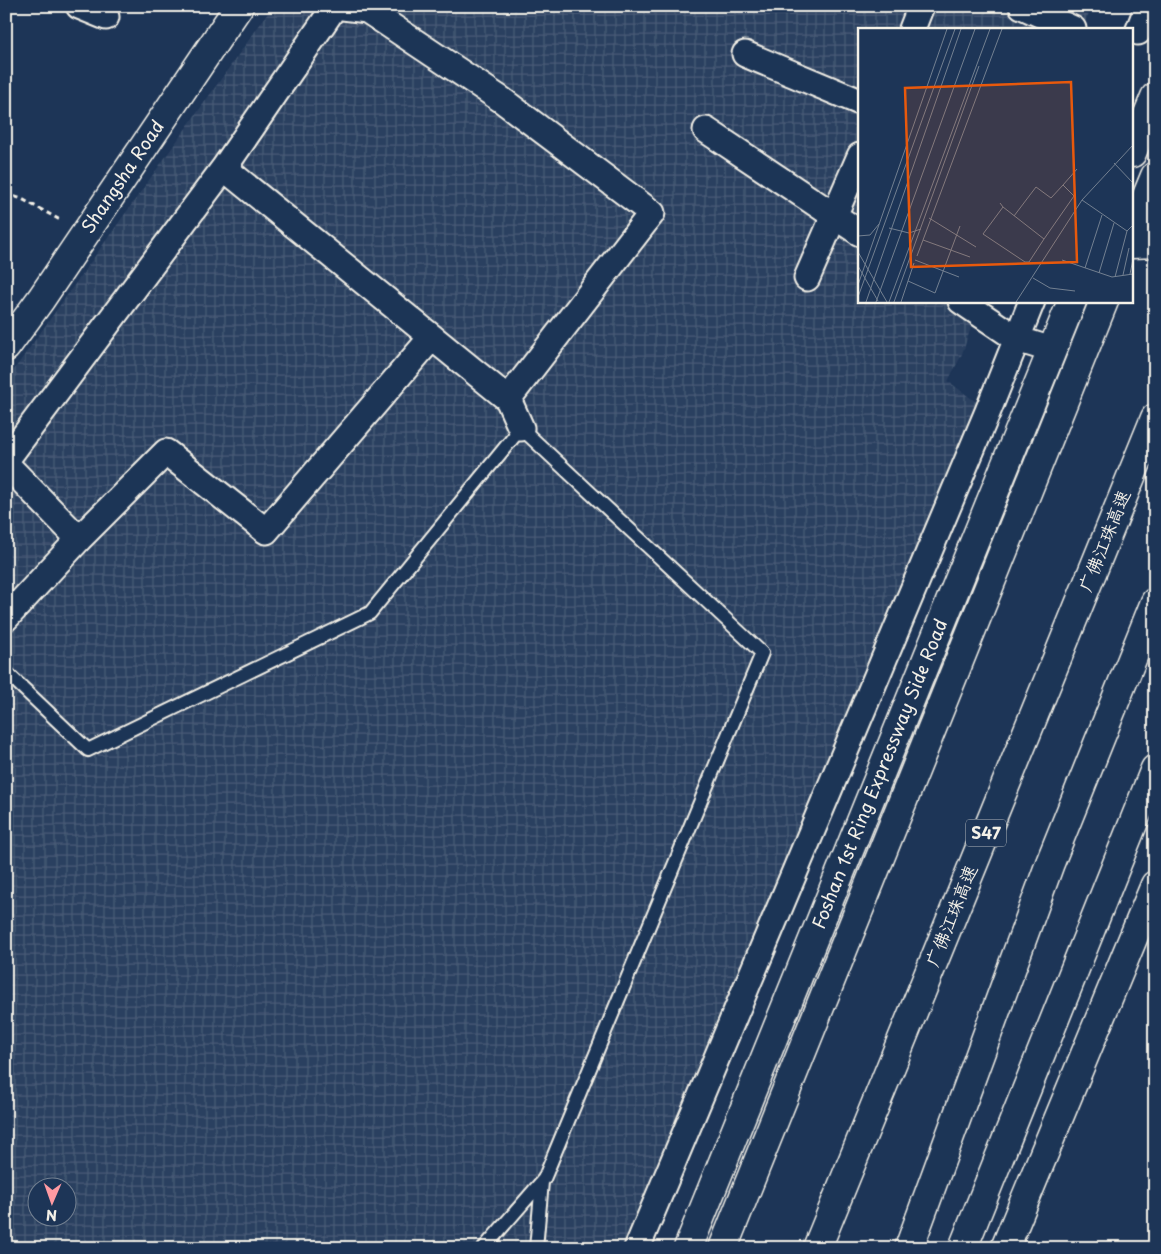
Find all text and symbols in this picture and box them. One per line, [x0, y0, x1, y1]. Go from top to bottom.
inset map [858, 28, 1134, 302]
street label: Shangsha Road [74, 114, 170, 238]
street label: 广佛江珠高速 [1071, 485, 1136, 596]
street label: Foshan 1st Ring Expressway Side Road [804, 614, 953, 932]
road number: S47 [966, 820, 1006, 846]
street label: 广佛江珠高速 [918, 860, 983, 971]
north arrow [28, 1176, 78, 1226]
text: N [46, 1205, 57, 1226]

